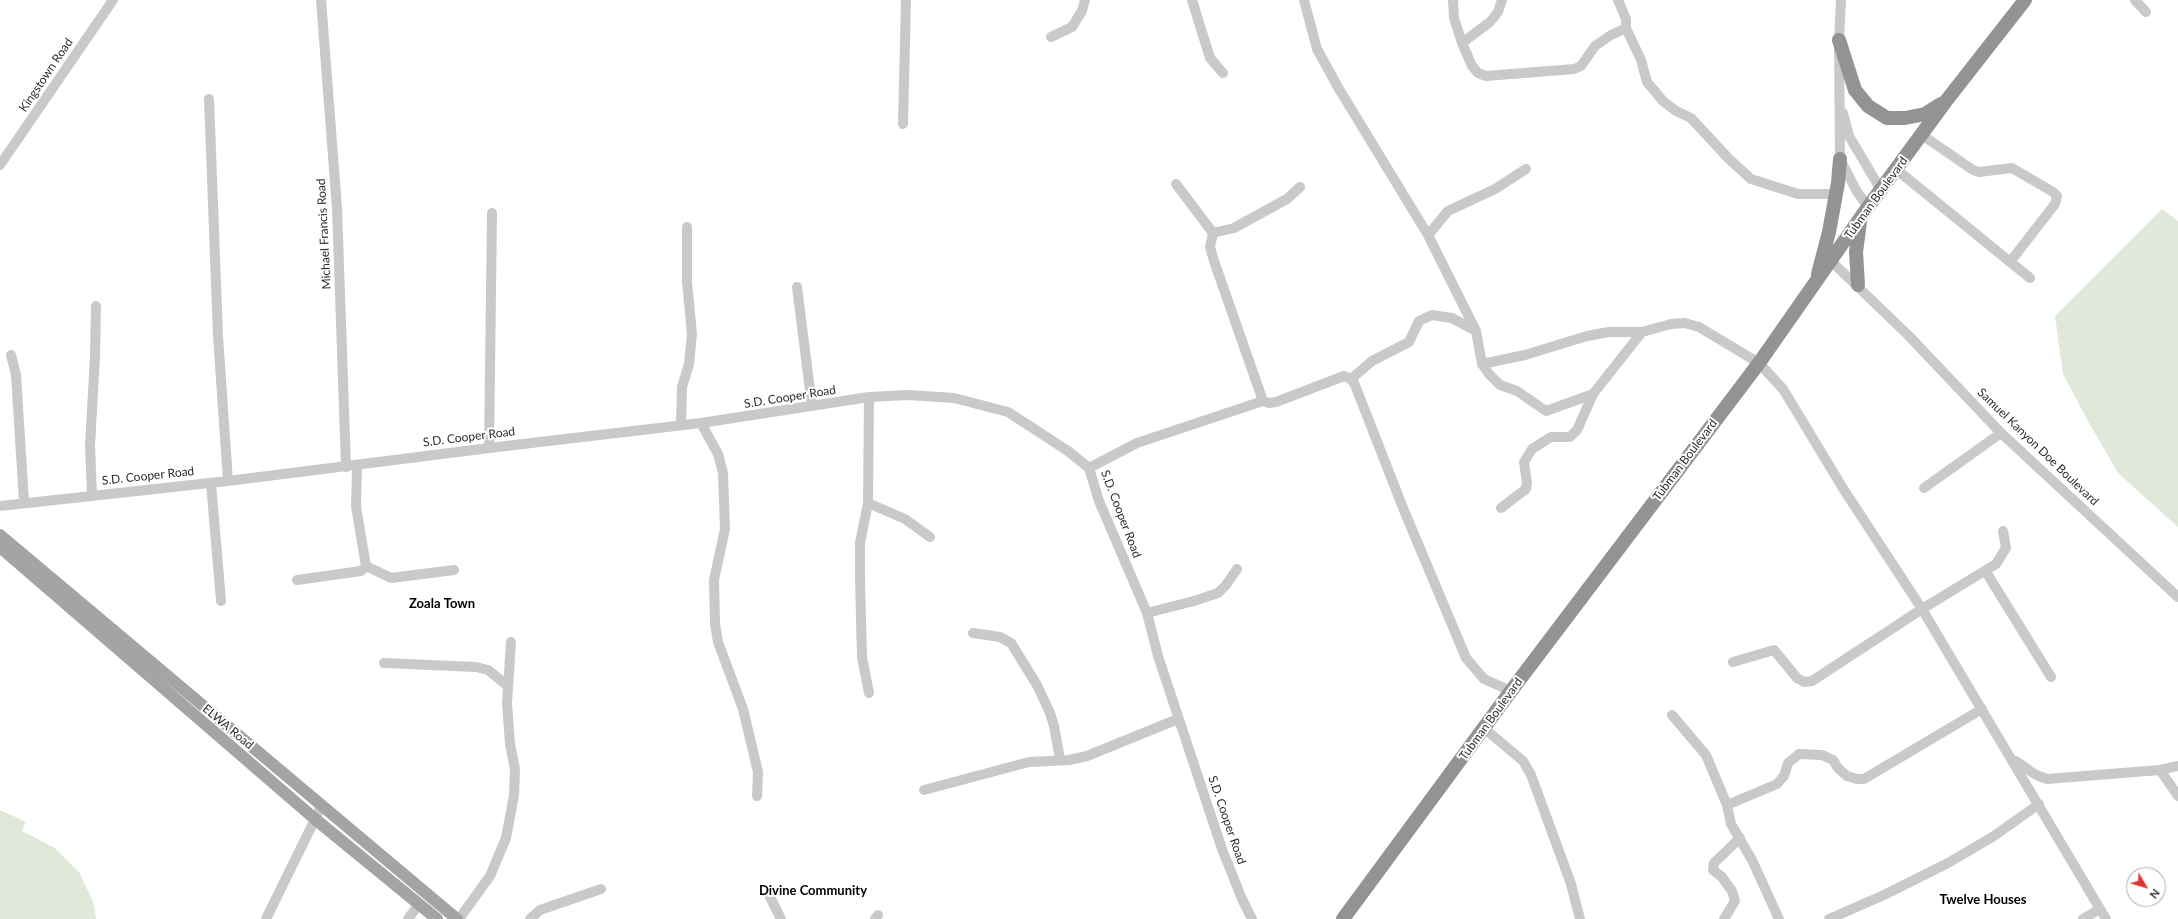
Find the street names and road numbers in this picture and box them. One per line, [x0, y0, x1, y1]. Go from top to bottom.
street label: Kingstown Road [16, 35, 76, 115]
street label: Tubman Boulevard [1841, 154, 1911, 242]
street label: Michael Francis Road [314, 178, 334, 290]
street label: S.D. Cooper Road [743, 383, 837, 411]
street label: Samuel Kanyon Doe Boulevard [1975, 385, 2101, 509]
street label: Tubman Boulevard [1650, 417, 1720, 503]
street label: S.D. Cooper Road [422, 424, 516, 450]
street label: S.D. Cooper Road [101, 464, 195, 488]
street label: S.D. Cooper Road [1098, 468, 1144, 560]
street label: Tubman Boulevard [1456, 675, 1526, 763]
street label: ELWA Road [200, 702, 256, 752]
street label: S.D. Cooper Road [1205, 774, 1249, 866]

